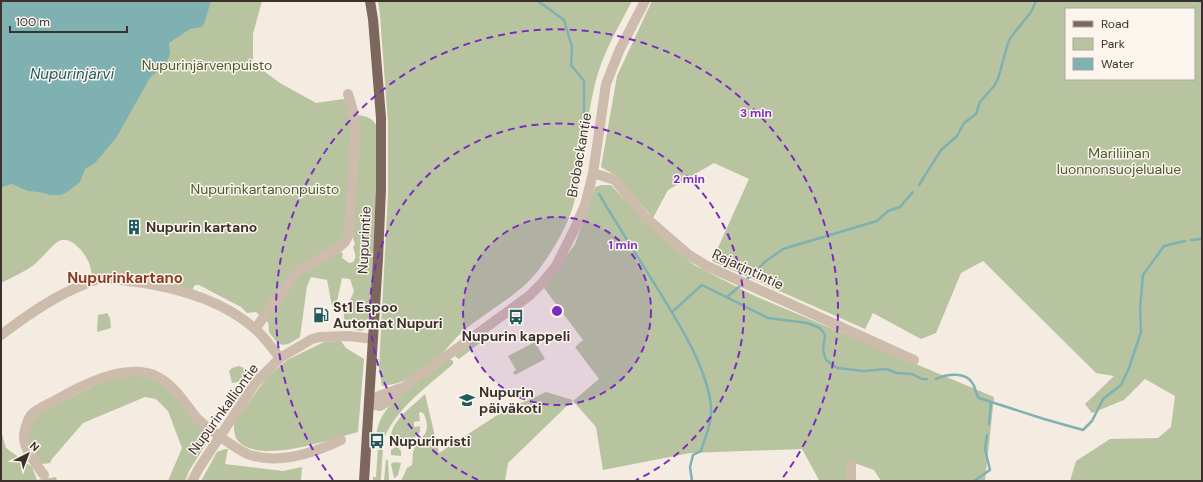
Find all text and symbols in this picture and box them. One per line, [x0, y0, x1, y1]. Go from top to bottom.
scale bar [10, 8, 127, 34]
legend [1065, 8, 1195, 80]
text: 100 m [16, 14, 50, 30]
text: Road [1101, 16, 1129, 32]
text: Park [1101, 36, 1125, 52]
park label: Nupurinjärvenpuisto [142, 56, 272, 74]
text: Water [1101, 56, 1135, 72]
water label: Nupurinjärvi [30, 64, 114, 84]
text: 3 min [740, 105, 772, 121]
street label: Brobackantie [563, 111, 595, 199]
park label: Mariliinan luonnonsuojelualue [1057, 144, 1181, 178]
text: 2 min [673, 171, 705, 187]
park label: Nupurinkartanonpuisto [191, 180, 339, 198]
street label: Nupurintie [353, 206, 375, 274]
building icon: Nupurin kartano [125, 218, 143, 236]
place label: Nupurin kartano [146, 218, 257, 236]
text: 1 min [608, 237, 638, 253]
street label: Rajarintintie [709, 245, 787, 293]
district label: Nupurinkartano [67, 268, 183, 288]
place label: St1 Espoo Automat Nupuri [333, 298, 443, 332]
centre of rings [550, 304, 564, 318]
fuel station icon: St1 Espoo Automat Nupuri [312, 306, 330, 324]
bus stop icon: Nupurin kappeli [507, 308, 525, 326]
place label: Nupurin kappeli [462, 327, 570, 345]
street label: Nupurinkalliontie [184, 360, 262, 458]
place label: Nupurin päiväkoti [479, 383, 542, 417]
school or university icon: Nupurin päiväkoti [458, 391, 476, 409]
bus stop icon: Nupurinristi [368, 432, 386, 450]
place label: Nupurinristi [389, 432, 471, 450]
north arrow [8, 434, 48, 474]
text: N [27, 439, 42, 454]

